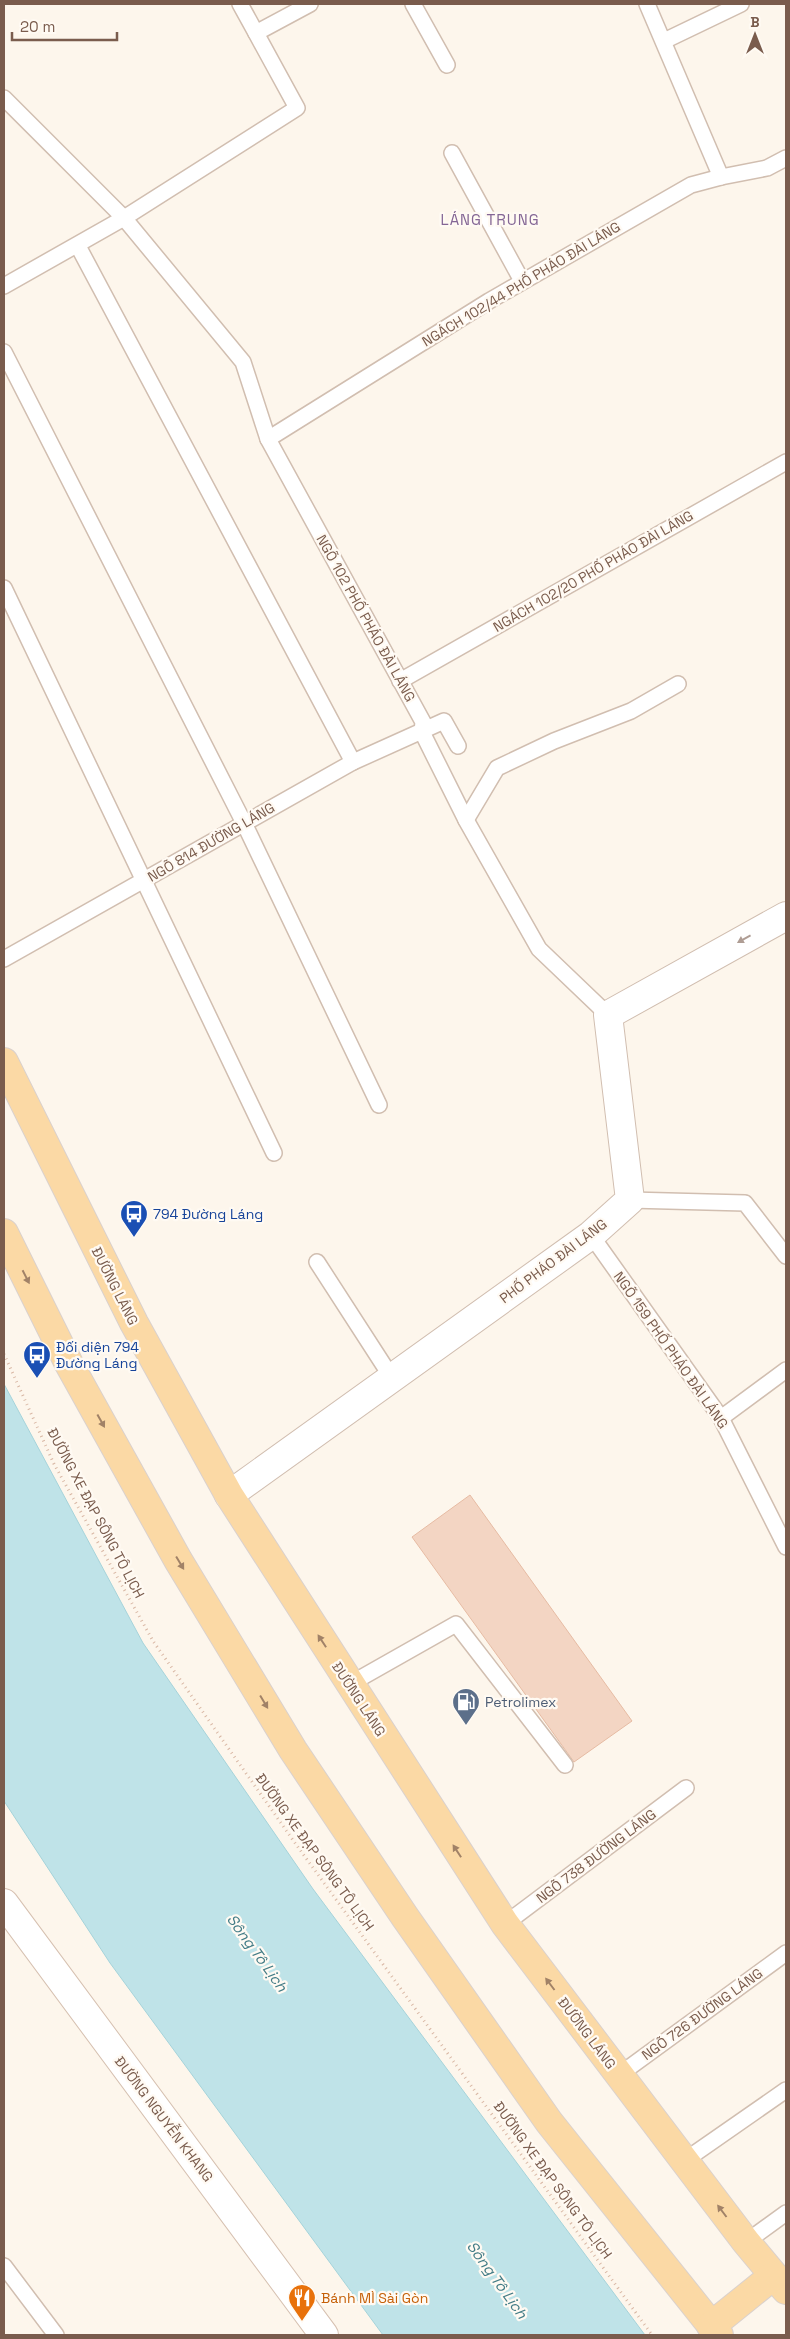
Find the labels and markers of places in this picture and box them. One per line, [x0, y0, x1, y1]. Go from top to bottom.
bus stop icon: 794 Đường Láng [119, 1199, 149, 1238]
place label: 794 Đường Láng [153, 1205, 263, 1223]
place label: Đối diện 794 Đường Láng [56, 1338, 139, 1372]
bus stop icon: Đối diện 794 Đường Láng [22, 1340, 52, 1379]
fuel station icon: Petrolimex [451, 1687, 481, 1726]
place label: Petrolimex [485, 1693, 556, 1711]
restaurant icon: Bánh MÌ Sài Gòn [287, 2283, 317, 2322]
place label: Bánh MÌ Sài Gòn [321, 2289, 428, 2307]

